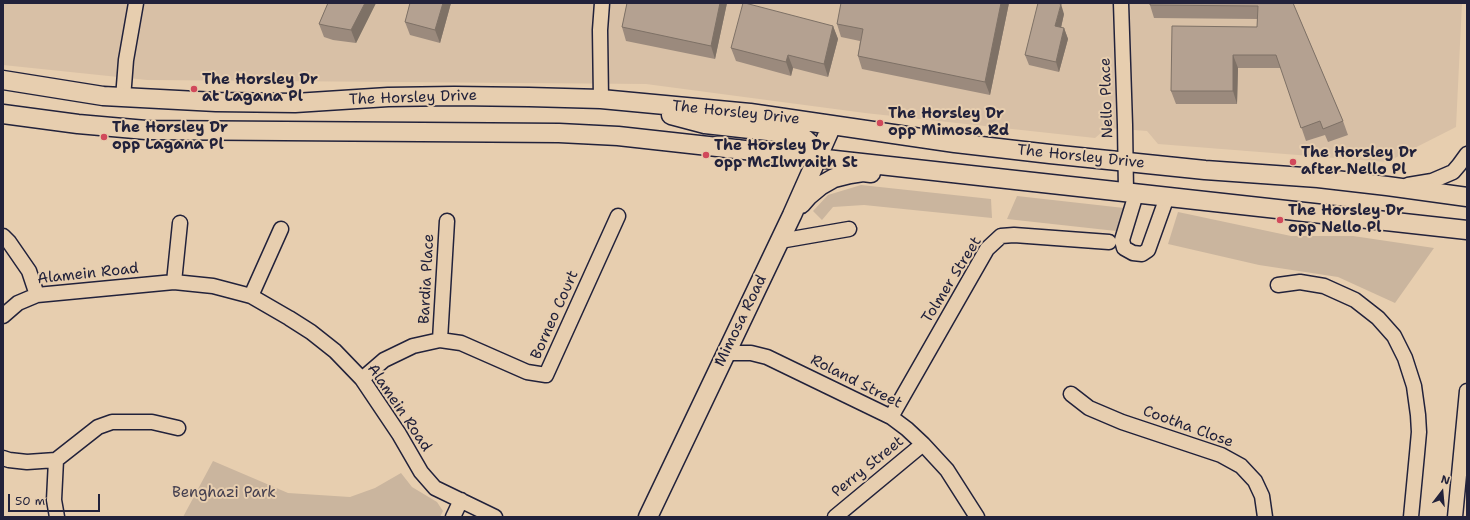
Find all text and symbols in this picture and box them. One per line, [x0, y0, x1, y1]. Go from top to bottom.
street label: Nello Place [1097, 57, 1117, 139]
place label: The Horsley Dr at Lagana Pl [202, 71, 318, 106]
marker: The Horsley Dr at Lagana Pl [189, 84, 199, 94]
street label: The Horsley Drive [349, 87, 477, 109]
street label: The Horsley Drive [671, 97, 801, 129]
place label: The Horsley Dr opp Mimosa Rd [888, 105, 1009, 140]
marker: The Horsley Dr opp Mimosa Rd [875, 118, 885, 128]
place label: The Horsley Dr opp Lagana Pl [112, 119, 228, 154]
marker: The Horsley Dr opp Lagana Pl [99, 132, 109, 142]
place label: The Horsley Dr opp McIlwraith St [714, 137, 858, 172]
street label: The Horsley Drive [1016, 141, 1146, 173]
place label: The Horsley Dr after Nello Pl [1301, 144, 1417, 179]
marker: The Horsley Dr opp McIlwraith St [701, 150, 711, 160]
marker: The Horsley Dr after Nello Pl [1288, 157, 1298, 167]
place label: The Horsley Dr opp Nello Pl [1288, 202, 1404, 237]
marker: The Horsley Dr opp Nello Pl [1275, 215, 1285, 225]
street label: Bardia Place [416, 233, 438, 325]
street label: Tolmer Street [918, 234, 986, 326]
street label: Alamein Road [36, 260, 140, 288]
street label: Borneo Court [527, 268, 583, 362]
street label: Mimosa Road [711, 272, 771, 370]
street label: Roland Street [807, 351, 905, 413]
street label: Alamein Road [363, 361, 435, 455]
street label: Cootha Close [1140, 402, 1236, 452]
street label: Perry Street [828, 432, 908, 502]
north arrow [1422, 472, 1462, 512]
text: N [1439, 472, 1452, 488]
park label: Benghazi Park [172, 484, 276, 502]
scale bar [10, 486, 102, 512]
text: 50 m [15, 493, 45, 509]

